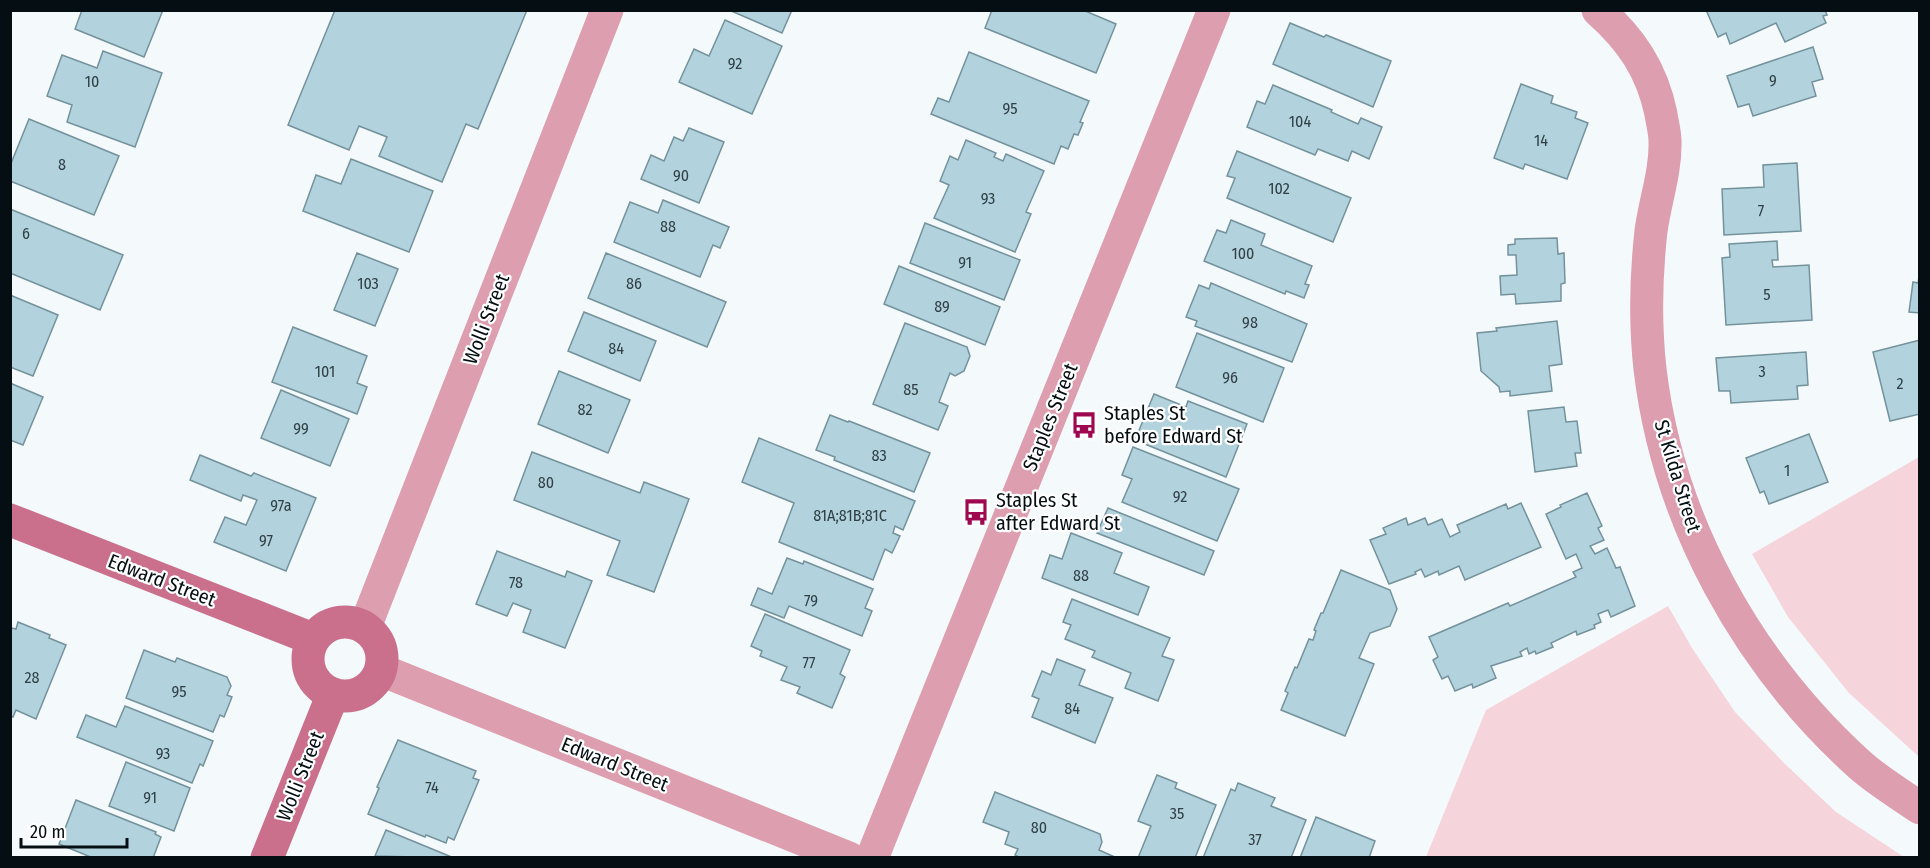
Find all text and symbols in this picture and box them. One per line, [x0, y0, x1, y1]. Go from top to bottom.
house number: 92 [728, 54, 742, 73]
house number: 9 [1769, 71, 1777, 90]
house number: 10 [85, 72, 99, 91]
house number: 95 [1002, 99, 1018, 118]
house number: 104 [1289, 112, 1311, 131]
house number: 14 [1534, 131, 1548, 150]
house number: 8 [58, 155, 66, 174]
house number: 90 [673, 166, 689, 185]
house number: 102 [1268, 179, 1290, 198]
house number: 93 [981, 189, 995, 208]
house number: 7 [1758, 201, 1765, 220]
house number: 88 [660, 217, 676, 236]
house number: 6 [22, 224, 30, 243]
house number: 100 [1232, 244, 1254, 263]
house number: 91 [958, 253, 972, 272]
street label: Wolli Street [458, 270, 514, 368]
house number: 103 [357, 274, 379, 293]
house number: 86 [626, 274, 642, 293]
house number: 5 [1763, 285, 1771, 304]
house number: 89 [934, 297, 950, 316]
house number: 98 [1242, 313, 1258, 332]
house number: 84 [608, 339, 624, 358]
street label: Staples Street [1017, 359, 1083, 474]
house number: 101 [315, 362, 335, 381]
house number: 3 [1758, 362, 1766, 381]
house number: 96 [1222, 368, 1238, 387]
house number: 2 [1896, 374, 1904, 393]
house number: 85 [903, 380, 919, 399]
house number: 82 [578, 400, 592, 419]
place label: Staples St before Edward St [1104, 401, 1243, 448]
bus stop icon: Staples St before Edward St [1069, 410, 1099, 440]
street label: St Kilda Street [1650, 417, 1707, 536]
house number: 99 [293, 419, 309, 438]
house number: 83 [871, 446, 887, 465]
house number: 1 [1784, 461, 1790, 480]
house number: 80 [538, 473, 554, 492]
house number: 92 [1173, 487, 1187, 506]
place label: Staples St after Edward St [996, 488, 1121, 535]
house number: 97a [270, 496, 292, 515]
bus stop icon: Staples St after Edward St [961, 497, 991, 527]
house number: 81A;81B;81C [813, 506, 887, 525]
house number: 97 [259, 531, 274, 550]
street label: Edward Street [105, 548, 220, 612]
house number: 88 [1073, 566, 1089, 585]
house number: 78 [509, 573, 523, 592]
house number: 79 [804, 591, 818, 610]
house number: 77 [802, 653, 816, 672]
house number: 28 [24, 668, 40, 687]
house number: 95 [171, 682, 187, 701]
house number: 84 [1064, 699, 1080, 718]
street label: Wolli Street [271, 727, 329, 824]
street label: Edward Street [558, 732, 672, 797]
house number: 93 [156, 744, 170, 763]
house number: 74 [425, 778, 439, 797]
house number: 91 [143, 788, 157, 807]
house number: 35 [1170, 804, 1184, 823]
scale bar [21, 811, 128, 849]
house number: 80 [1031, 818, 1047, 837]
text: 20 m [30, 821, 65, 843]
house number: 37 [1248, 830, 1262, 849]

